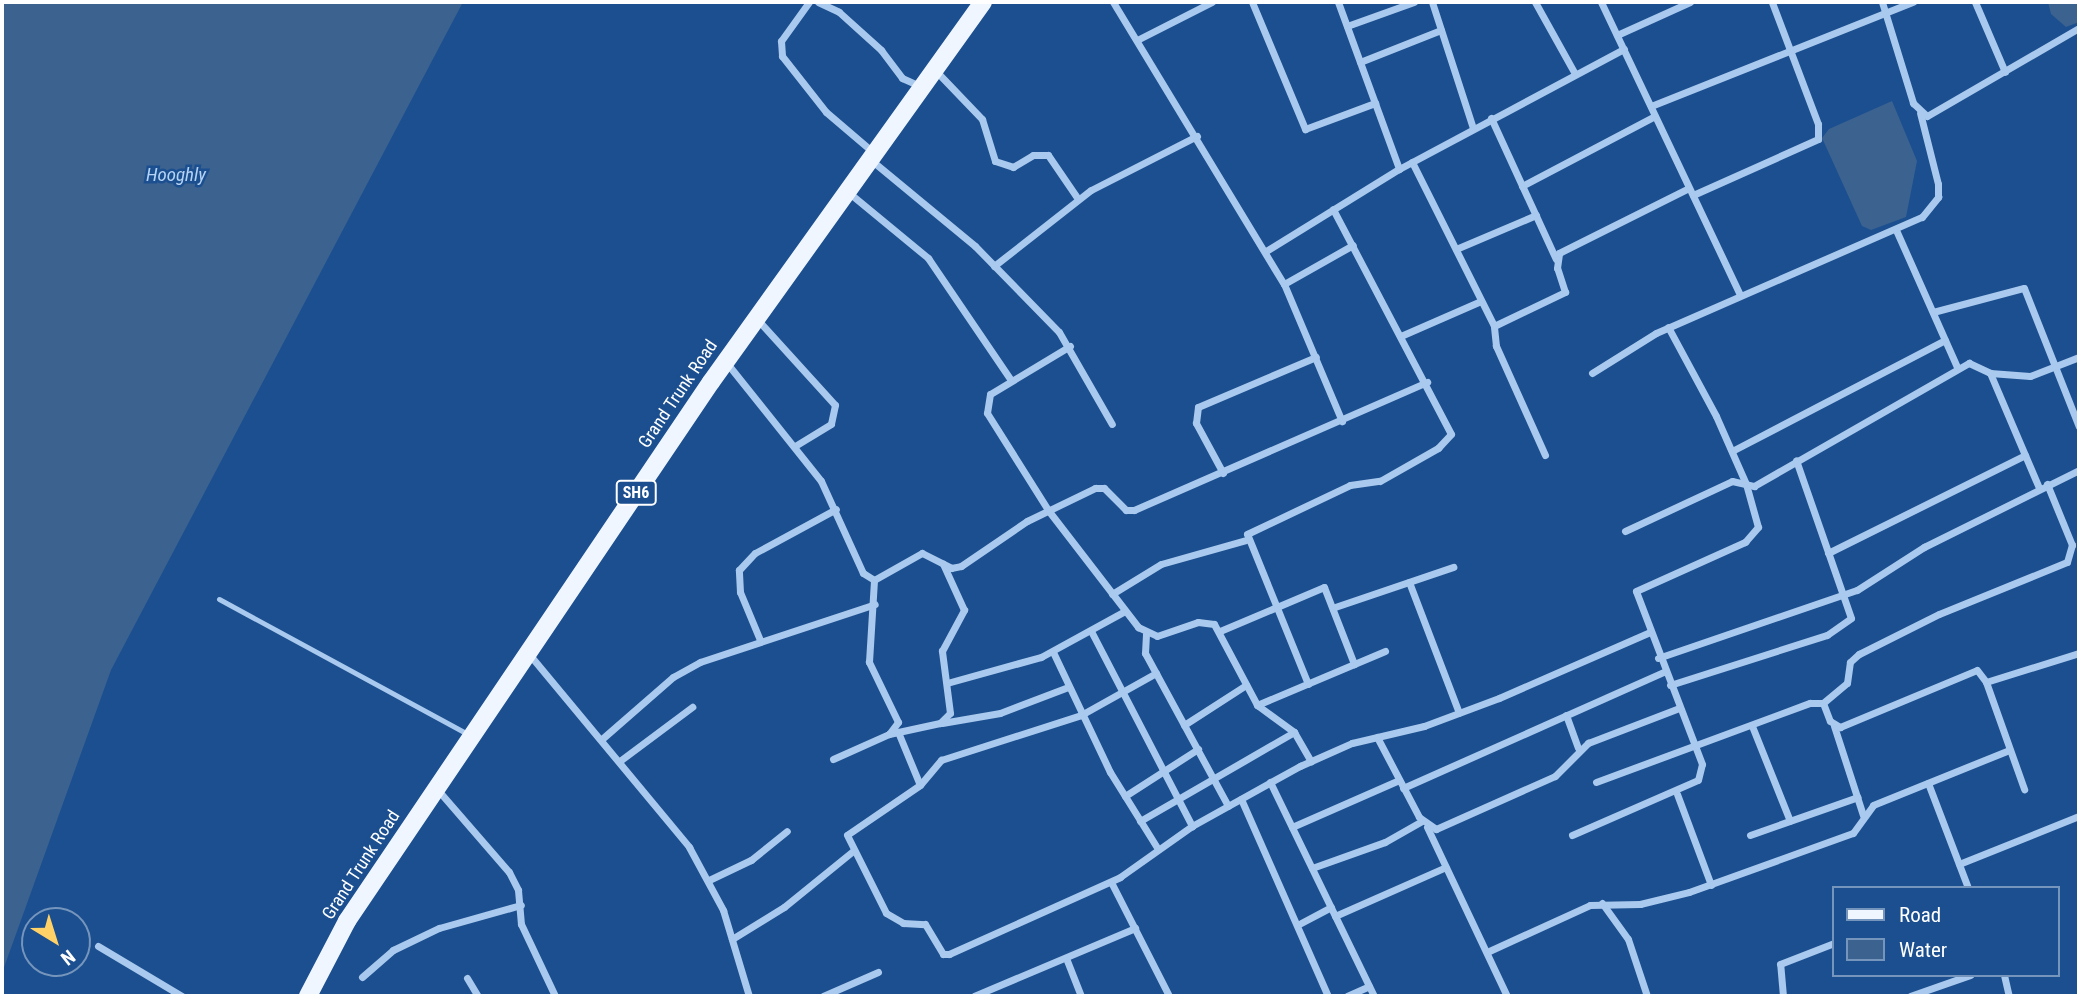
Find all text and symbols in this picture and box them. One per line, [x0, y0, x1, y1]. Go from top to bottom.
water label: Hooghly [146, 164, 206, 186]
street label: Grand Trunk Road [634, 336, 722, 452]
road number: SH6 [615, 480, 657, 506]
street label: Grand Trunk Road [318, 806, 404, 924]
legend [1832, 886, 2060, 977]
text: Road [1899, 903, 1941, 927]
north arrow [21, 907, 91, 977]
text: Water [1899, 938, 1947, 962]
text: N [56, 945, 80, 970]

